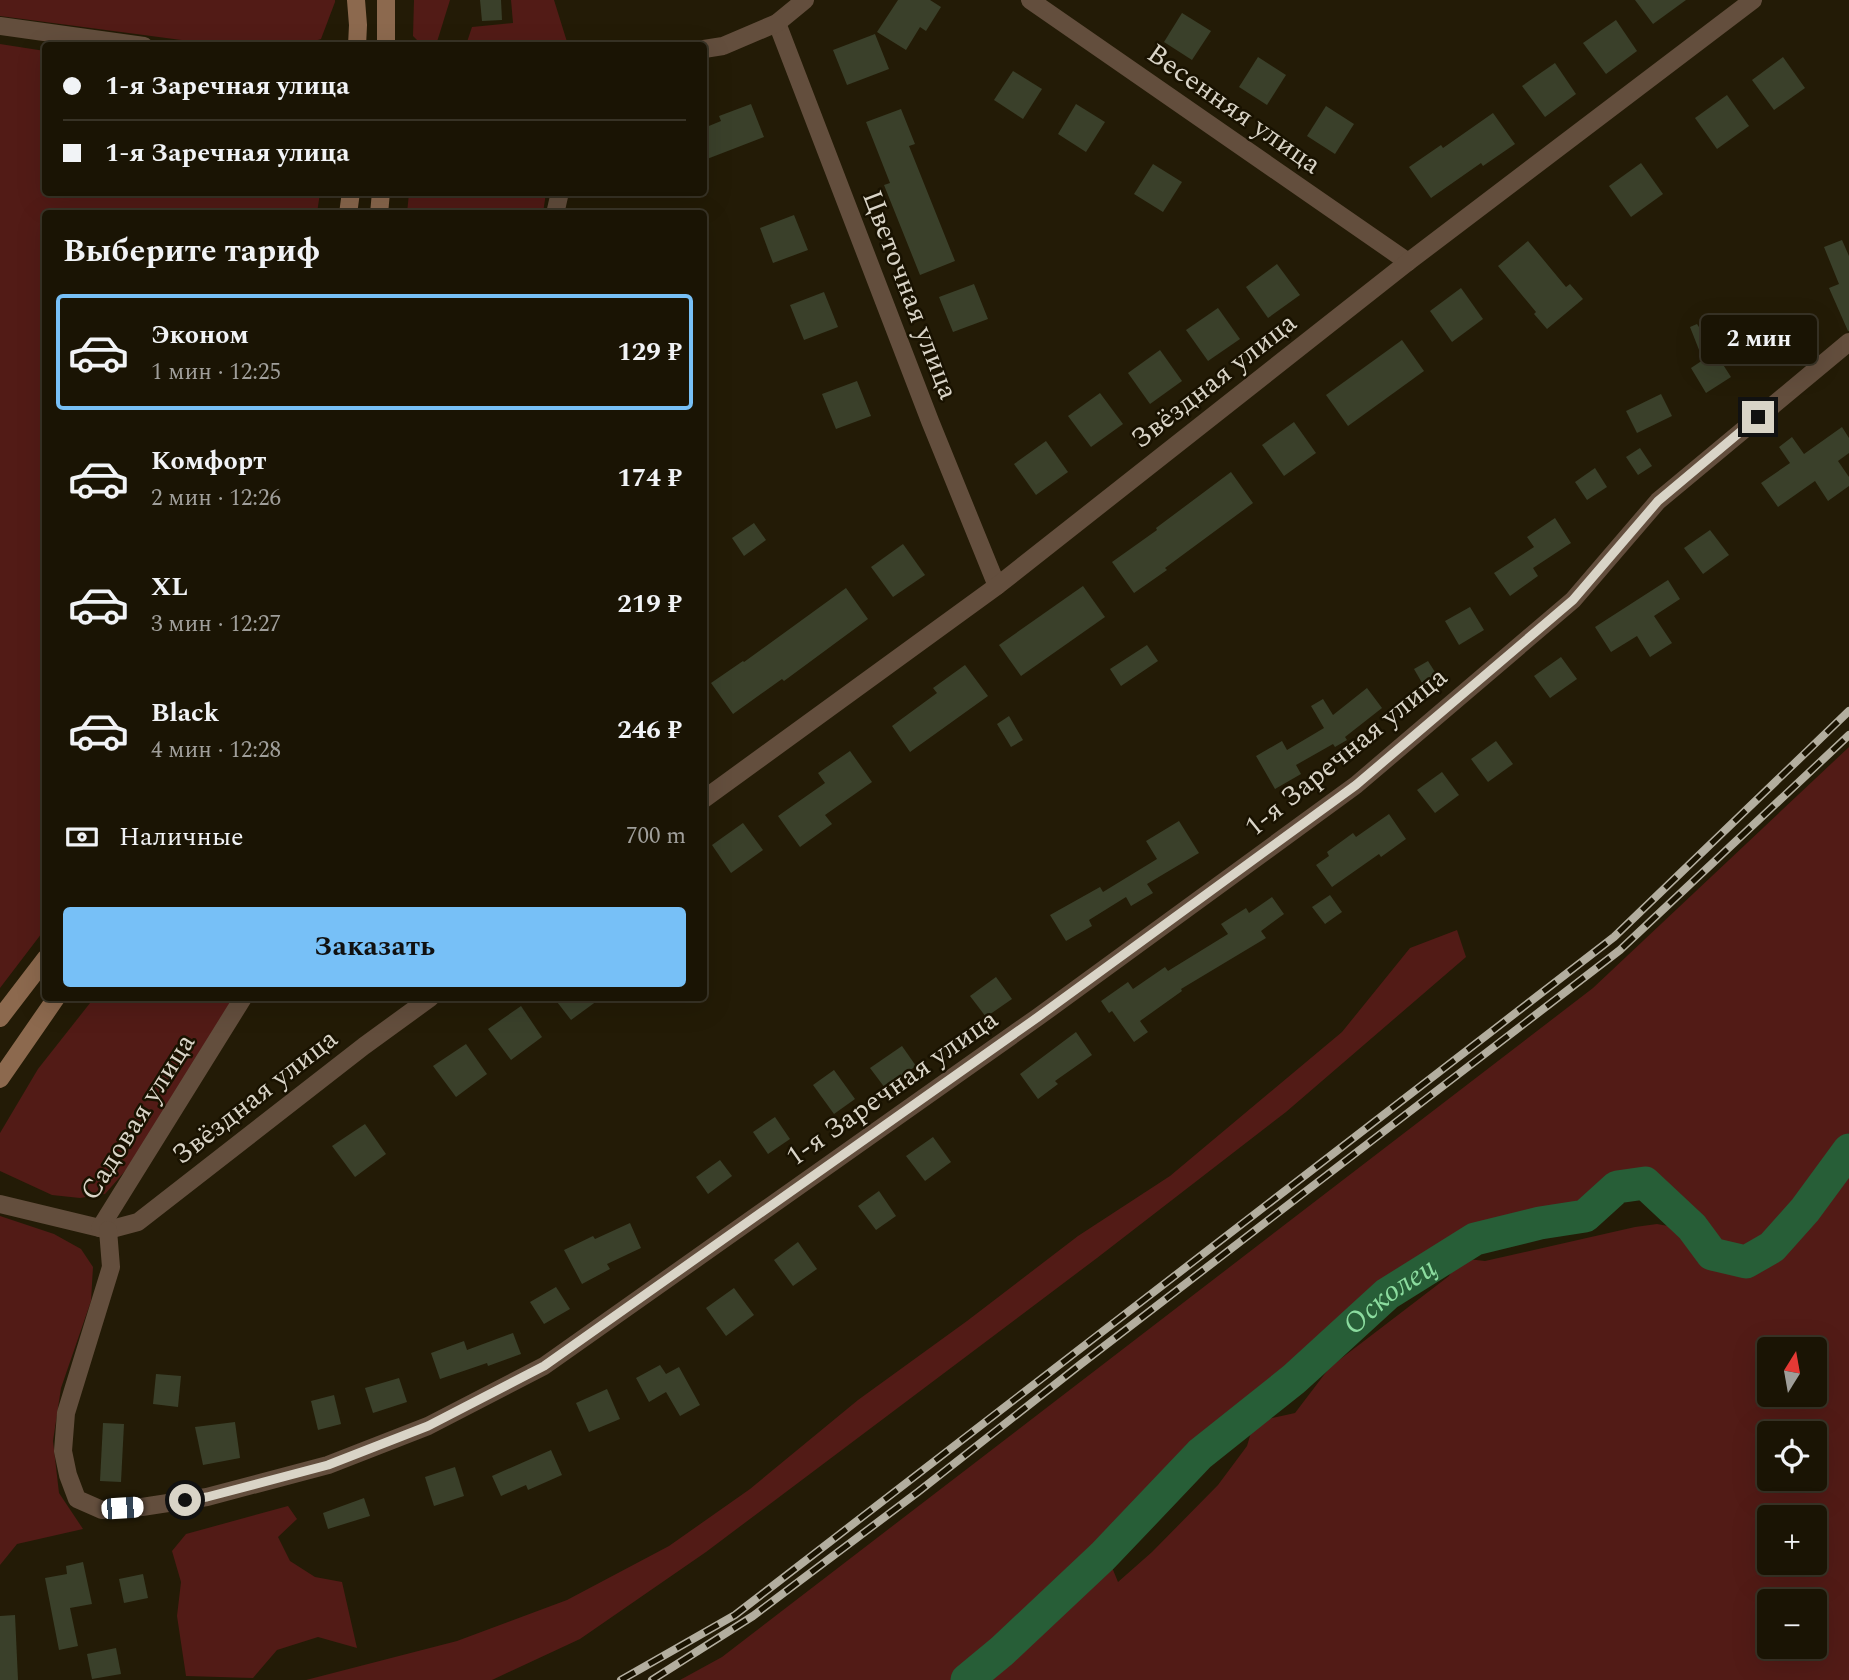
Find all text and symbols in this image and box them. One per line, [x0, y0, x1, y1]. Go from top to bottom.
street label: Весенняя улица [1138, 33, 1330, 186]
text: 1-я Заречная улица [105, 66, 350, 106]
text: 1-я Заречная улица [105, 133, 350, 173]
street label: Цветочная улица [850, 184, 970, 406]
text: Выберите тариф [63, 227, 320, 276]
street label: Звёздная улица [1122, 302, 1307, 460]
text: Эконом [151, 315, 249, 355]
callout: 2 мин [1700, 316, 1816, 364]
icon: car [67, 321, 130, 384]
text: 2 мин [1727, 322, 1791, 357]
text: 129 ₽ [617, 332, 682, 372]
text: 1 мин · 12:25 [151, 355, 281, 390]
route end [1742, 401, 1774, 433]
text: Комфорт [151, 441, 266, 481]
icon: car [67, 447, 130, 510]
text: 174 ₽ [617, 458, 682, 498]
text: 2 мин · 12:26 [151, 481, 281, 516]
text: XL [151, 567, 188, 607]
icon: car [67, 573, 130, 636]
text: 219 ₽ [617, 584, 682, 624]
text: 3 мин · 12:27 [151, 607, 281, 642]
street label: 1-я Заречная улица [1235, 656, 1457, 848]
text: Black [151, 693, 219, 733]
icon: car [67, 699, 130, 762]
text: 246 ₽ [617, 710, 682, 750]
text: 4 мин · 12:28 [151, 733, 281, 768]
text: Наличные [119, 817, 244, 857]
icon: cash [63, 818, 101, 856]
text: 700 m [626, 819, 686, 854]
button: Заказать [63, 907, 686, 987]
street label: 1-я Заречная улица [777, 998, 1007, 1178]
street label: Звёздная улица [163, 1018, 348, 1176]
street label: Садовая улица [69, 1025, 207, 1209]
water label: Осколец [1332, 1245, 1446, 1347]
north arrow [1757, 1337, 1827, 1407]
map controls [1757, 1337, 1827, 1659]
button: locate [1757, 1421, 1827, 1491]
route start [169, 1484, 201, 1516]
car [101, 1496, 144, 1520]
button: + [1757, 1505, 1827, 1575]
button: − [1757, 1589, 1827, 1659]

